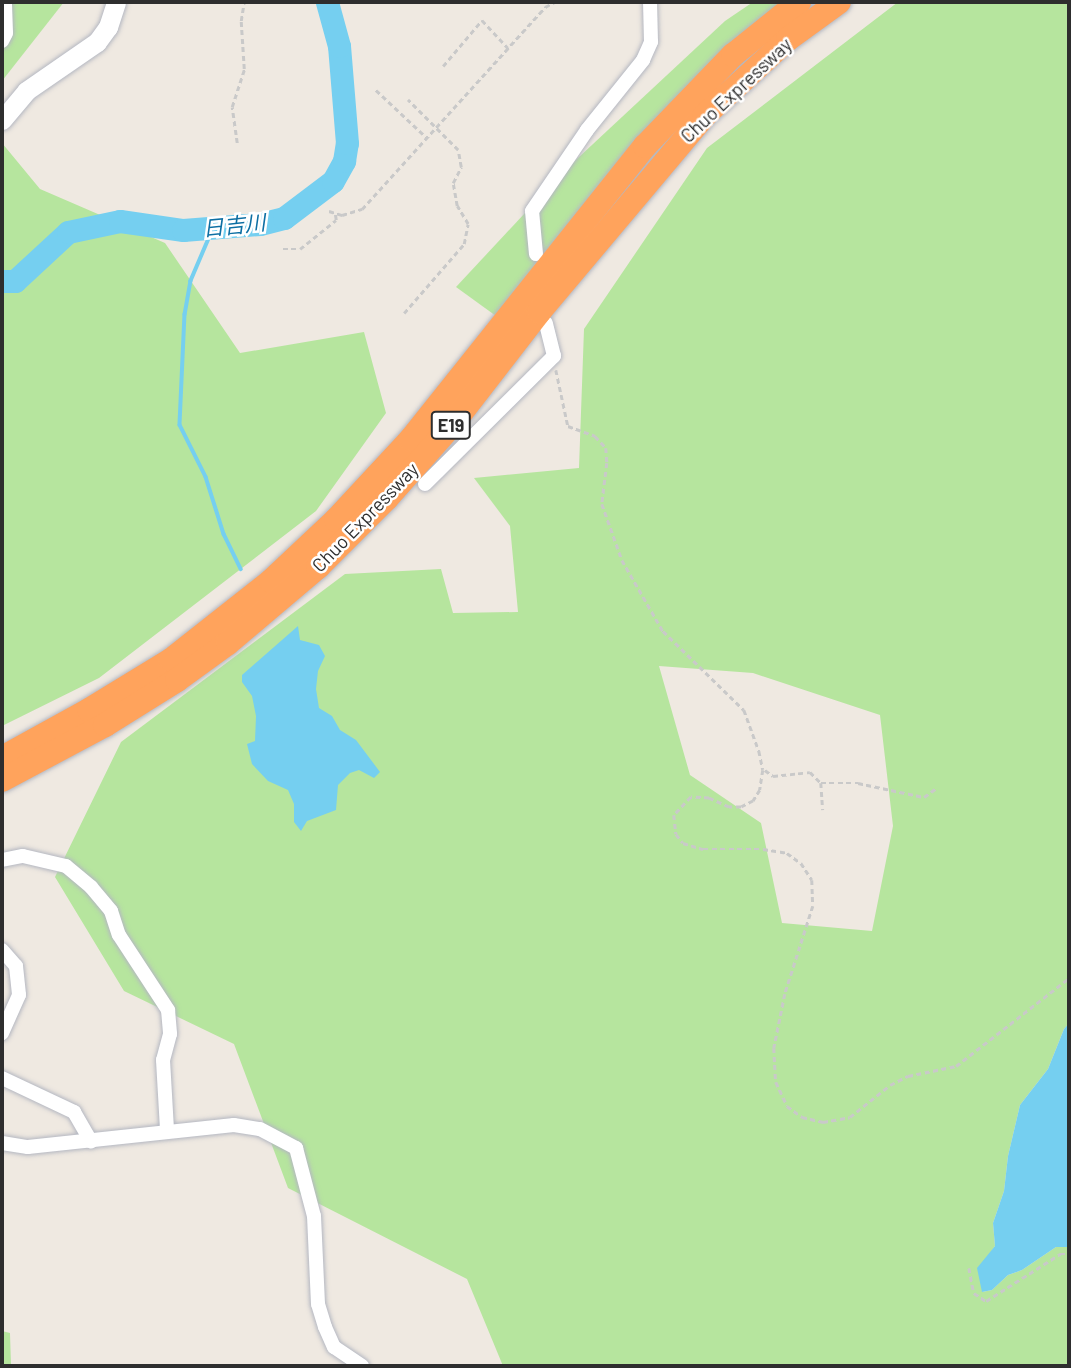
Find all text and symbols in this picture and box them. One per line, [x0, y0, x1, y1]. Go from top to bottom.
street label: Chuo Expressway [676, 33, 796, 147]
water label: 日吉川 [201, 209, 267, 241]
road number: E19 [430, 410, 472, 440]
street label: Chuo Expressway [307, 458, 423, 576]

